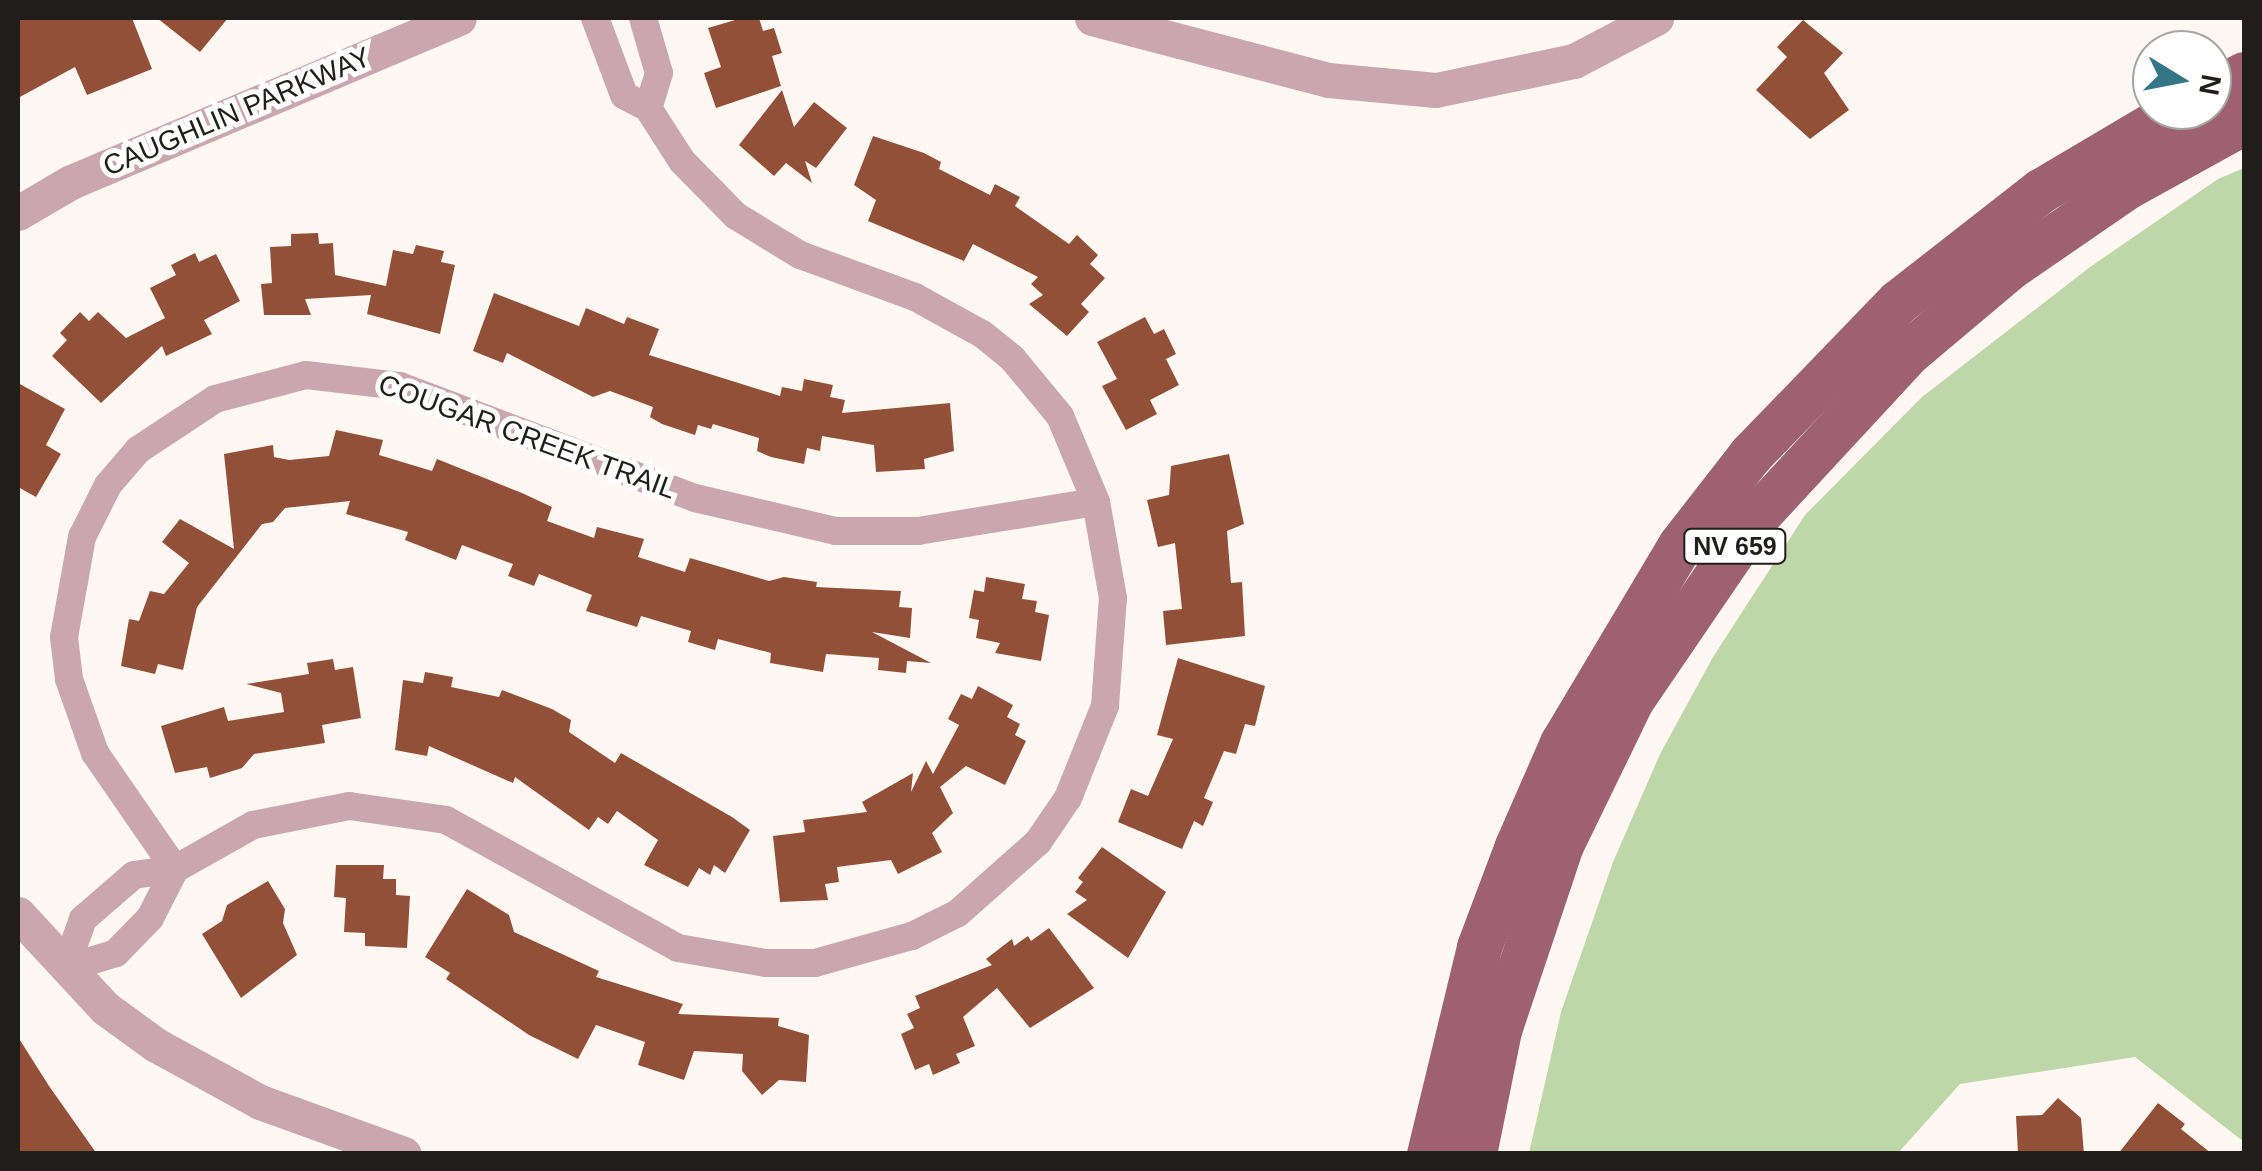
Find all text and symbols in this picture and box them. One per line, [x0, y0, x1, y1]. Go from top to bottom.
north arrow [2132, 30, 2232, 130]
street label: CAUGHLIN PARKWAY [98, 40, 376, 184]
text: N [2193, 72, 2227, 98]
street label: COUGAR CREEK TRAIL [374, 367, 680, 507]
road number: NV 659 [1682, 526, 1788, 566]

